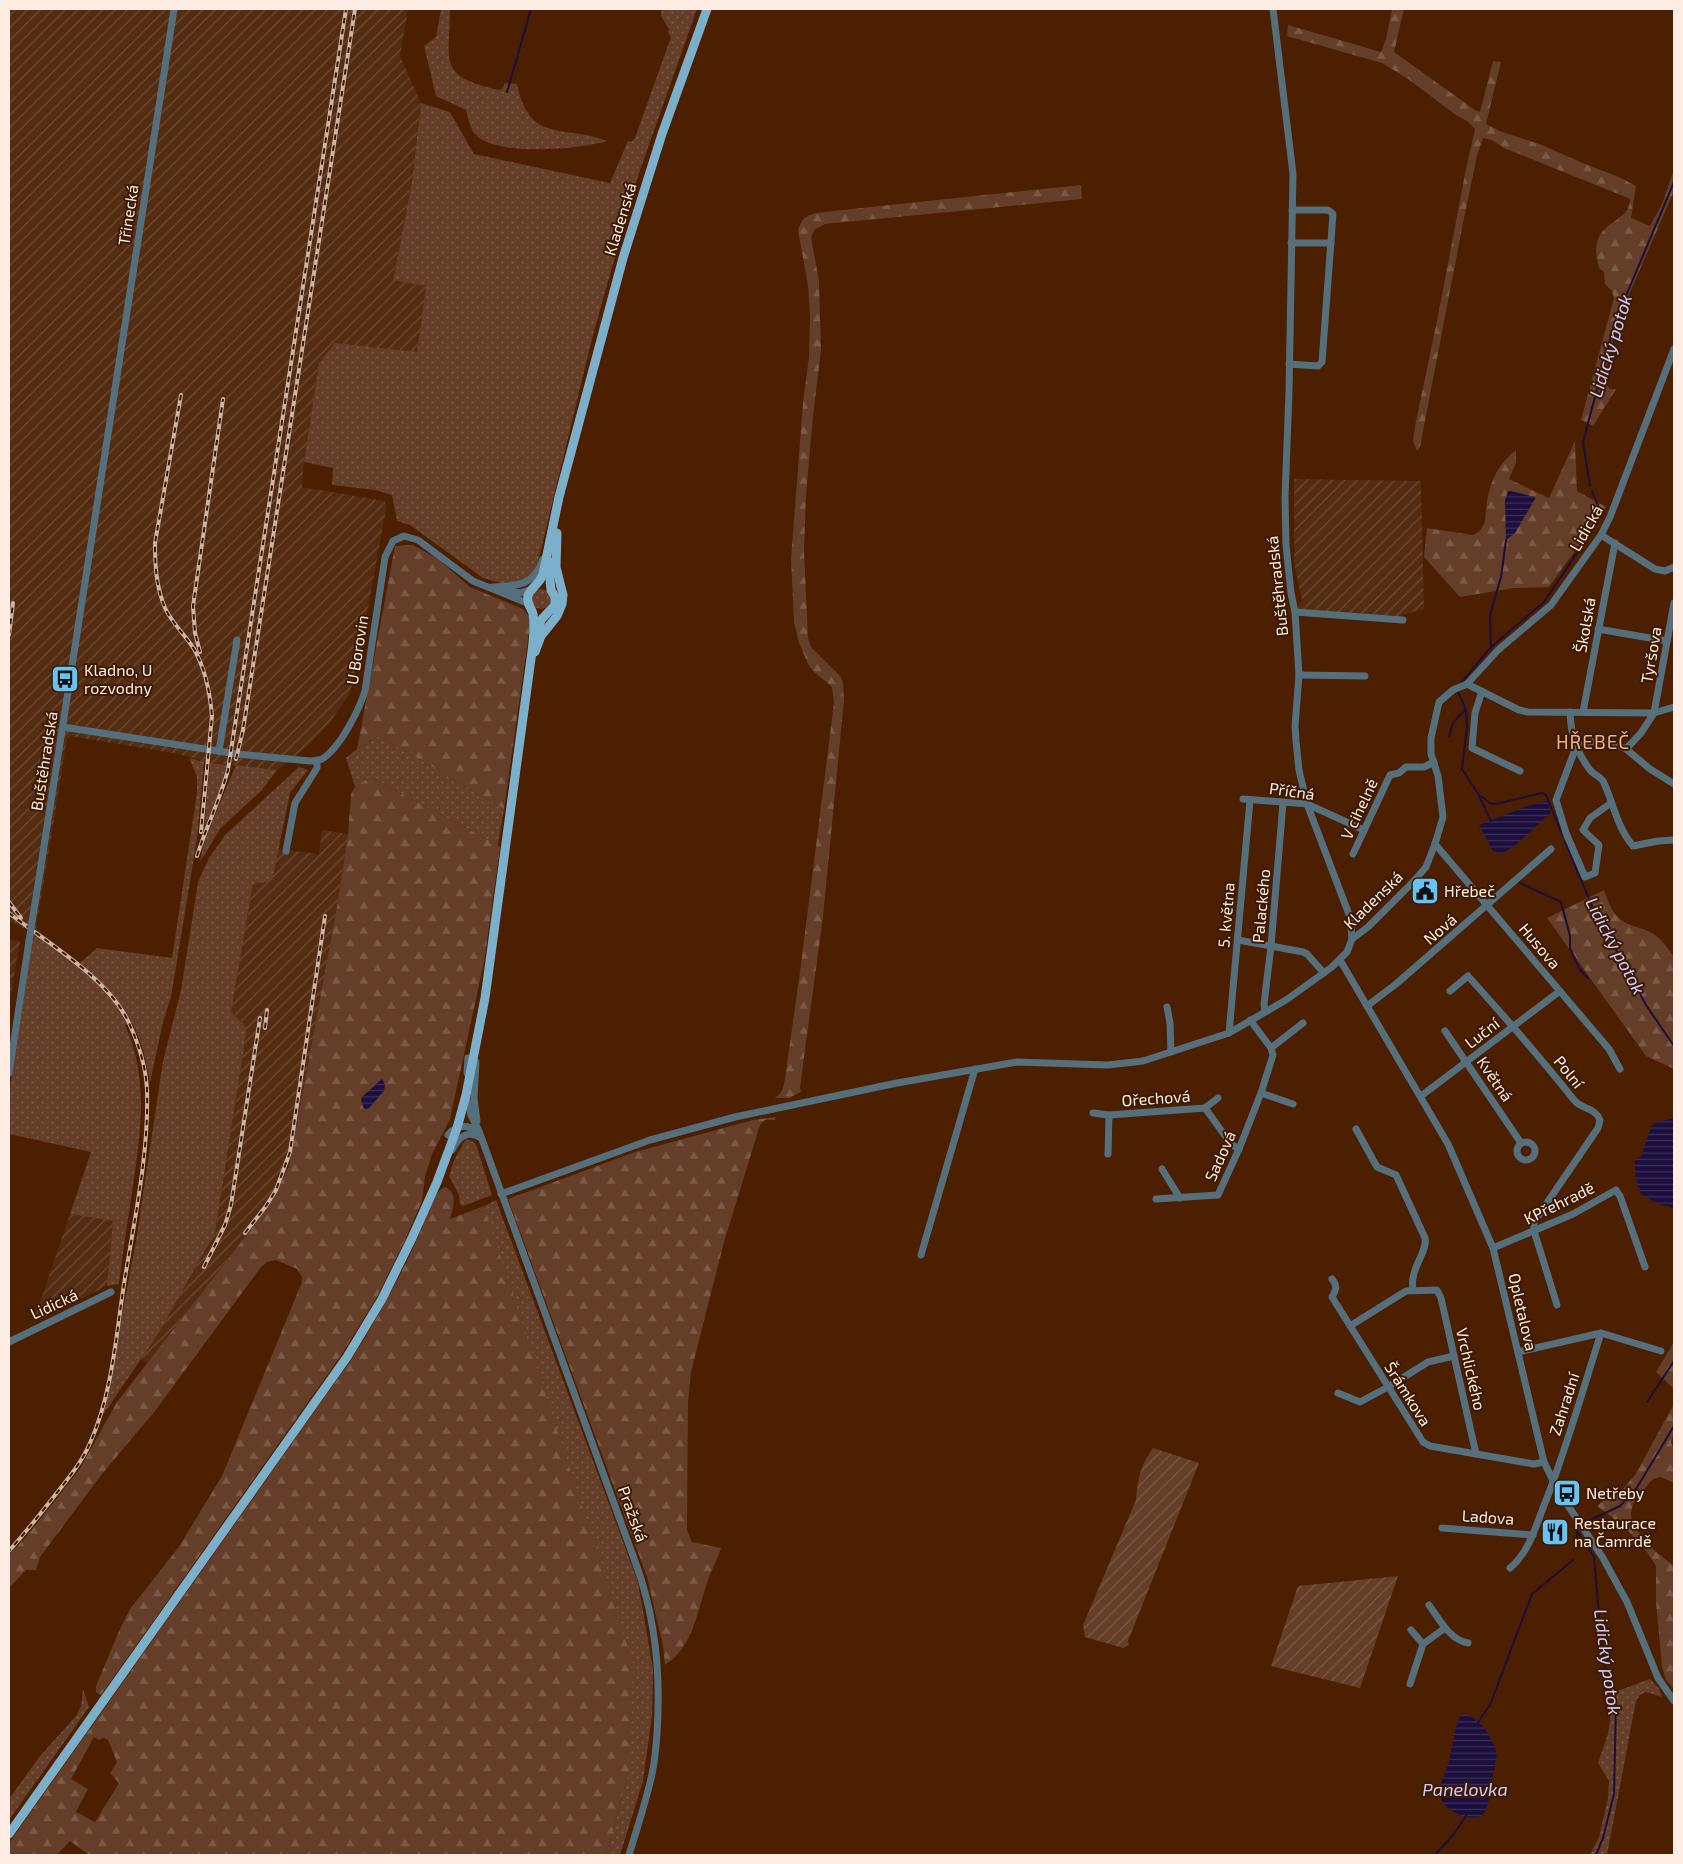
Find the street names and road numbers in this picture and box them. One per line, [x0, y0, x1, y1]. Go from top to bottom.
street label: Kladenská [599, 180, 640, 258]
street label: Třinecká [113, 183, 142, 247]
street label: Lidická [1565, 501, 1606, 554]
street label: Buštěhradská [1262, 535, 1291, 637]
street label: Školská [1570, 596, 1599, 654]
street label: U Borovin [342, 614, 371, 686]
street label: Tyršova [1636, 625, 1665, 685]
street label: Buštěhradská [26, 710, 61, 812]
street label: V cihelně [1336, 775, 1381, 842]
street label: Příčná [1268, 778, 1316, 803]
street label: Kladenská [1339, 867, 1406, 933]
street label: Palackého [1248, 868, 1273, 944]
street label: 5. května [1213, 882, 1238, 948]
street label: Nová [1419, 909, 1460, 948]
street label: Husova [1516, 919, 1565, 973]
street label: Luční [1461, 1013, 1503, 1052]
street label: Polní [1551, 1052, 1589, 1093]
street label: Květná [1474, 1053, 1517, 1105]
street label: Ořechová [1121, 1086, 1191, 1109]
street label: Sadová [1200, 1128, 1239, 1184]
street label: KPřehradě [1520, 1177, 1597, 1228]
street label: Opletalova [1505, 1271, 1542, 1353]
street label: Lidická [27, 1284, 81, 1323]
street label: Vrchlického [1453, 1326, 1490, 1412]
street label: Šrámkova [1381, 1358, 1436, 1429]
street label: Zahradní [1544, 1369, 1583, 1438]
street label: Pražská [615, 1483, 652, 1544]
street label: Ladova [1461, 1505, 1515, 1528]

